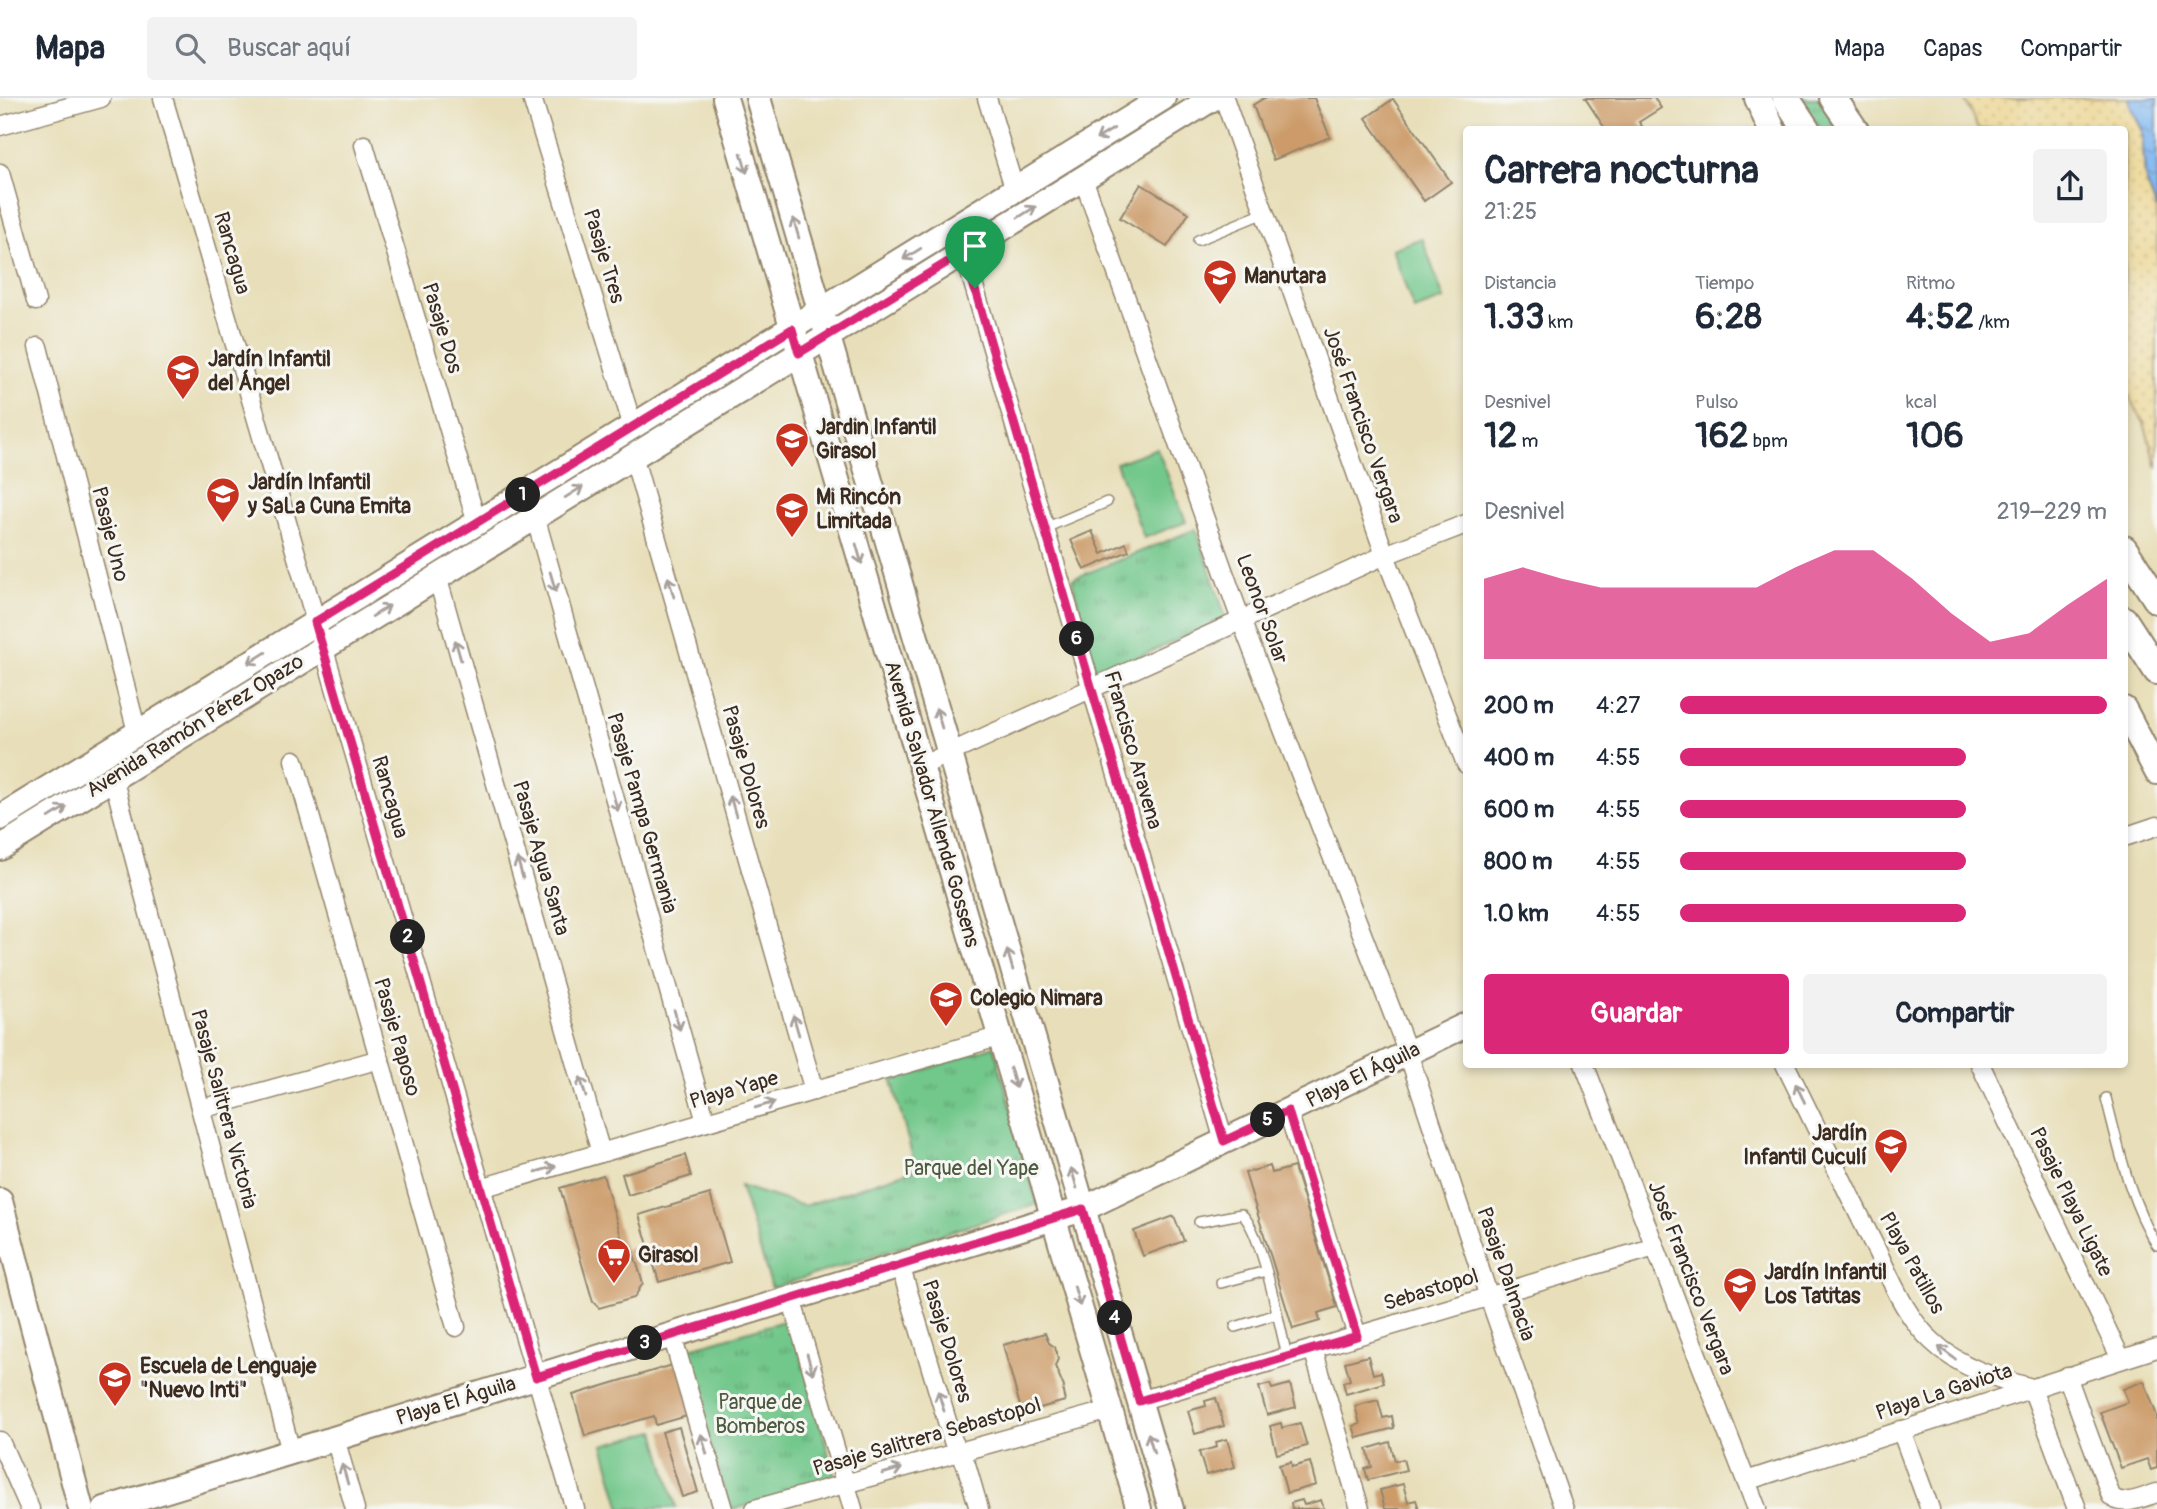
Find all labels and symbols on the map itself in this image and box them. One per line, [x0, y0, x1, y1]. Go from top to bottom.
one-way arrow [1096, 128, 1116, 142]
one-way arrow [738, 152, 751, 174]
one-way arrow [1017, 205, 1037, 219]
street label: Pasaje Tres [577, 206, 631, 307]
street label: Rancagua [207, 209, 257, 297]
pin [945, 216, 1005, 288]
one-way arrow [789, 218, 802, 240]
one-way arrow [903, 248, 923, 262]
school or university icon: Manutara [1201, 257, 1239, 306]
place label: Manutara [1244, 263, 1326, 290]
street label: Pasaje Dos [415, 279, 469, 377]
street label: José Francisco Vergara [1317, 323, 1409, 527]
place label: Jardín Infantil del Ángel [208, 346, 331, 397]
school or university icon: Jardín Infantil del Ángel [164, 352, 202, 401]
place label: Jardin Infantil Girasol [816, 414, 937, 465]
school or university icon: Jardin Infantil Girasol [773, 420, 811, 469]
place label: Jardín Infantil y SaLa Cuna Emita [247, 469, 411, 520]
school or university icon: Jardín Infantil y SaLa Cuna Emita [204, 475, 242, 524]
pin: 1 [505, 478, 540, 512]
street label: Pasaje Uno [85, 484, 135, 584]
one-way arrow [564, 484, 584, 498]
place label: Mi Rincón Limitada [816, 484, 901, 535]
school or university icon: Mi Rincón Limitada [773, 490, 811, 539]
one-way arrow [853, 543, 866, 565]
street label: Leonor Solar [1230, 550, 1294, 668]
one-way arrow [548, 571, 561, 593]
one-way arrow [664, 577, 677, 599]
one-way arrow [370, 604, 390, 618]
pin: 6 [1060, 622, 1094, 656]
one-way arrow [451, 639, 464, 661]
street label: Avenida Ramón Pérez Opazo [81, 648, 309, 804]
one-way arrow [248, 652, 268, 666]
street label: Avenida Salvador Allende Gossens [878, 658, 986, 951]
street label: Francisco Aravena [1098, 668, 1168, 832]
street label: Pasaje Dolores [716, 702, 777, 832]
one-way arrow [932, 707, 945, 729]
street label: Pasaje Pampa Germania [600, 709, 684, 917]
street label: Rancagua [365, 753, 415, 841]
street label: Pasaje Agua Santa [506, 777, 576, 939]
one-way arrow [610, 790, 623, 812]
one-way arrow [726, 796, 739, 818]
one-way arrow [48, 804, 67, 819]
one-way arrow [513, 858, 526, 880]
pin: 2 [390, 920, 426, 954]
one-way arrow [1003, 949, 1016, 972]
street label: Pasaje Paposo [367, 975, 427, 1099]
school or university icon: Colegio Nimara [927, 979, 965, 1028]
place label: Colegio Nimara [970, 985, 1103, 1012]
street label: Pasaje Salitrera Victoria [184, 1006, 264, 1212]
one-way arrow [672, 1008, 685, 1030]
one-way arrow [788, 1014, 801, 1036]
street label: Playa El Águila [1301, 1036, 1425, 1114]
street label: Playa Yape [687, 1064, 782, 1116]
one-way arrow [1007, 1067, 1020, 1089]
one-way arrow [575, 1076, 588, 1098]
one-way arrow [1792, 1083, 1806, 1104]
one-way arrow [754, 1098, 776, 1111]
pin: 5 [1250, 1102, 1286, 1138]
place label: Jardín Infantil Cuculí [1743, 1120, 1867, 1171]
street label: Pasaje Playa Ligate [2023, 1123, 2119, 1282]
school or university icon: Jardín Infantil Cuculí [1872, 1126, 1910, 1175]
park label: Parque del Yape [903, 1155, 1039, 1182]
one-way arrow [535, 1161, 557, 1174]
one-way arrow [1066, 1167, 1079, 1189]
street label: José Francisco Vergara [1641, 1177, 1741, 1379]
street label: Pasaje Dalmacia [1470, 1203, 1542, 1345]
street label: Playa Patillos [1873, 1207, 1951, 1319]
supermarket icon: Girasol [595, 1236, 633, 1285]
place label: Girasol [638, 1242, 699, 1269]
place label: Jardín Infantil Los Tatitas [1764, 1259, 1887, 1310]
street label: Sebastopol [1380, 1263, 1482, 1317]
school or university icon: Jardín Infantil Los Tatitas [1721, 1265, 1759, 1314]
street label: Pasaje Dolores [916, 1276, 979, 1406]
one-way arrow [1071, 1285, 1084, 1307]
pin: 4 [1098, 1300, 1132, 1336]
pin: 3 [628, 1326, 662, 1360]
one-way arrow [1937, 1346, 1956, 1361]
place label: Escuela de Lenguaje "Nuevo Inti" [140, 1353, 317, 1404]
one-way arrow [805, 1353, 818, 1375]
street label: Playa La Gaviota [1872, 1357, 2016, 1427]
school or university icon: Escuela de Lenguaje "Nuevo Inti" [96, 1359, 134, 1408]
street label: Playa El Águila [393, 1370, 519, 1432]
park label: Parque de Bomberos [715, 1389, 805, 1440]
one-way arrow [934, 1390, 947, 1412]
street label: Pasaje Salitrera Sebastopol [810, 1391, 1044, 1483]
one-way arrow [696, 1433, 709, 1455]
one-way arrow [1144, 1433, 1157, 1455]
one-way arrow [338, 1463, 351, 1485]
one-way arrow [881, 1463, 903, 1476]

